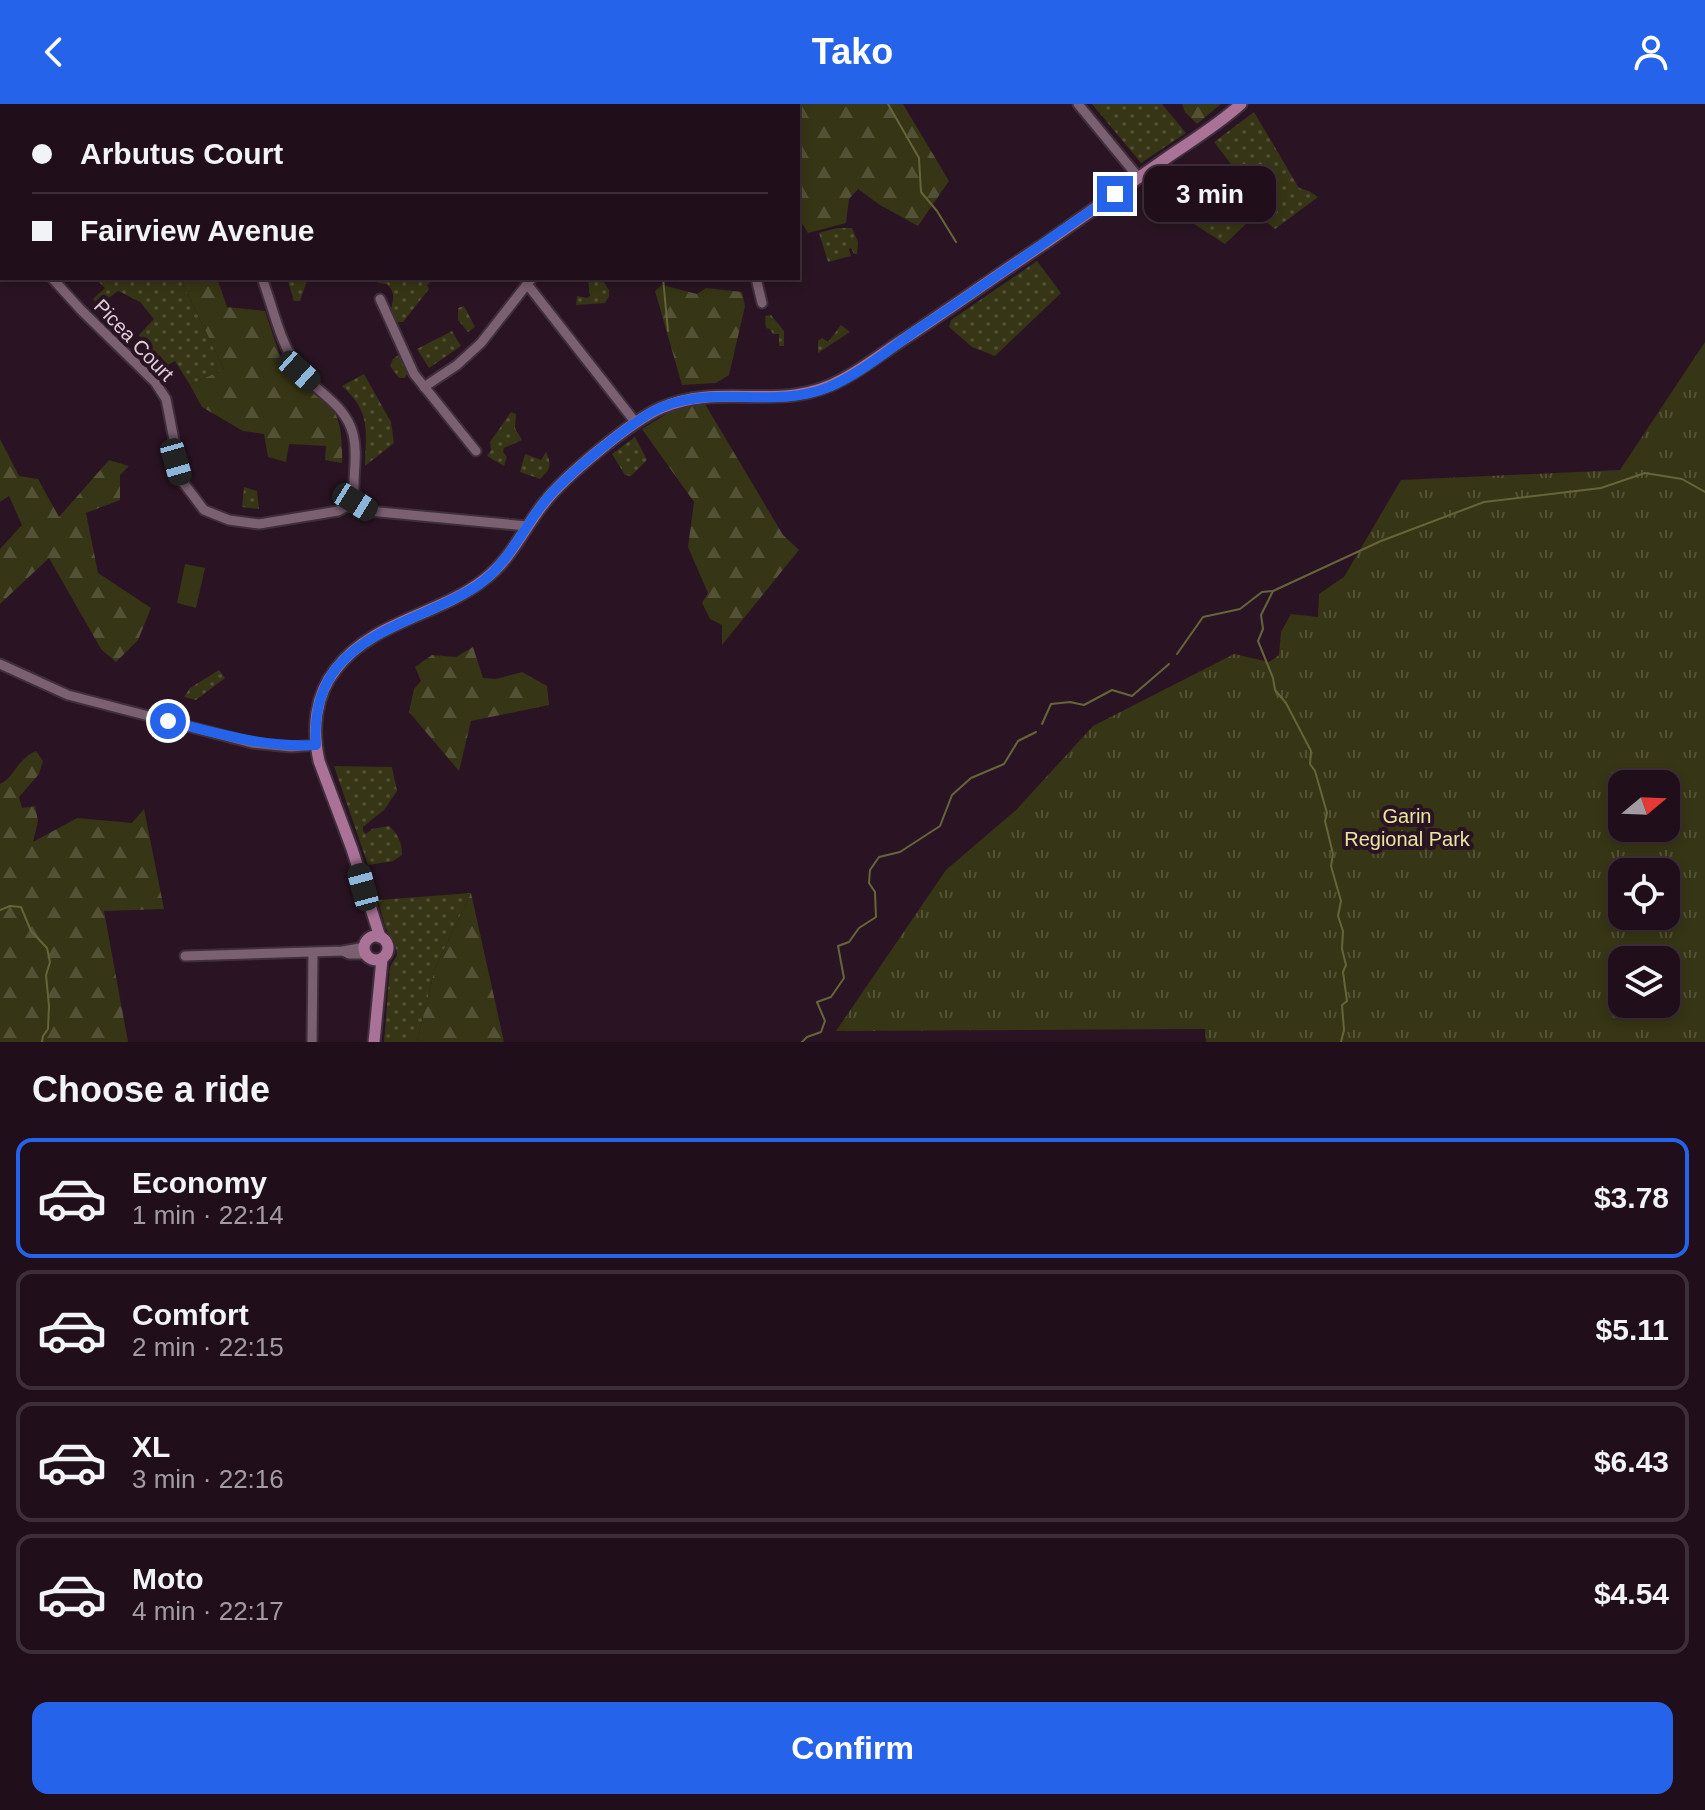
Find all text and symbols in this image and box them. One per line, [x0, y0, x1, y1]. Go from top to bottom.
icon: back [32, 30, 76, 74]
icon: person [1629, 30, 1673, 74]
text: Tako [812, 31, 893, 72]
text: Arbutus Court [80, 137, 283, 170]
callout: 3 min [1143, 166, 1275, 222]
route end [1097, 176, 1133, 212]
text: 3 min [1176, 179, 1244, 209]
text: Fairview Avenue [80, 214, 315, 247]
street label: Picea Court [90, 295, 179, 386]
car [273, 346, 325, 396]
car [158, 436, 194, 488]
car [328, 479, 382, 525]
route start [150, 703, 186, 739]
north arrow [1608, 770, 1680, 842]
map controls [1608, 770, 1680, 1018]
park label: Garin Regional Park [1344, 805, 1471, 850]
button: locate [1608, 858, 1680, 930]
car [345, 861, 381, 913]
button: layers [1608, 946, 1680, 1018]
text: Choose a ride [32, 1069, 270, 1110]
icon: car [36, 1162, 108, 1234]
text: Economy [132, 1166, 267, 1199]
text: $3.78 [1594, 1181, 1669, 1214]
text: 1 min · 22:14 [132, 1200, 284, 1230]
icon: car [36, 1294, 108, 1366]
text: Comfort [132, 1298, 249, 1331]
text: $5.11 [1596, 1313, 1669, 1346]
text: 2 min · 22:15 [132, 1332, 284, 1362]
icon: car [36, 1426, 108, 1498]
text: XL [132, 1430, 170, 1463]
text: $6.43 [1594, 1445, 1669, 1478]
text: 3 min · 22:16 [132, 1464, 284, 1494]
icon: car [36, 1558, 108, 1630]
text: Moto [132, 1562, 204, 1595]
text: $4.54 [1594, 1577, 1669, 1610]
text: 4 min · 22:17 [132, 1596, 284, 1626]
button: Confirm [32, 1702, 1673, 1794]

